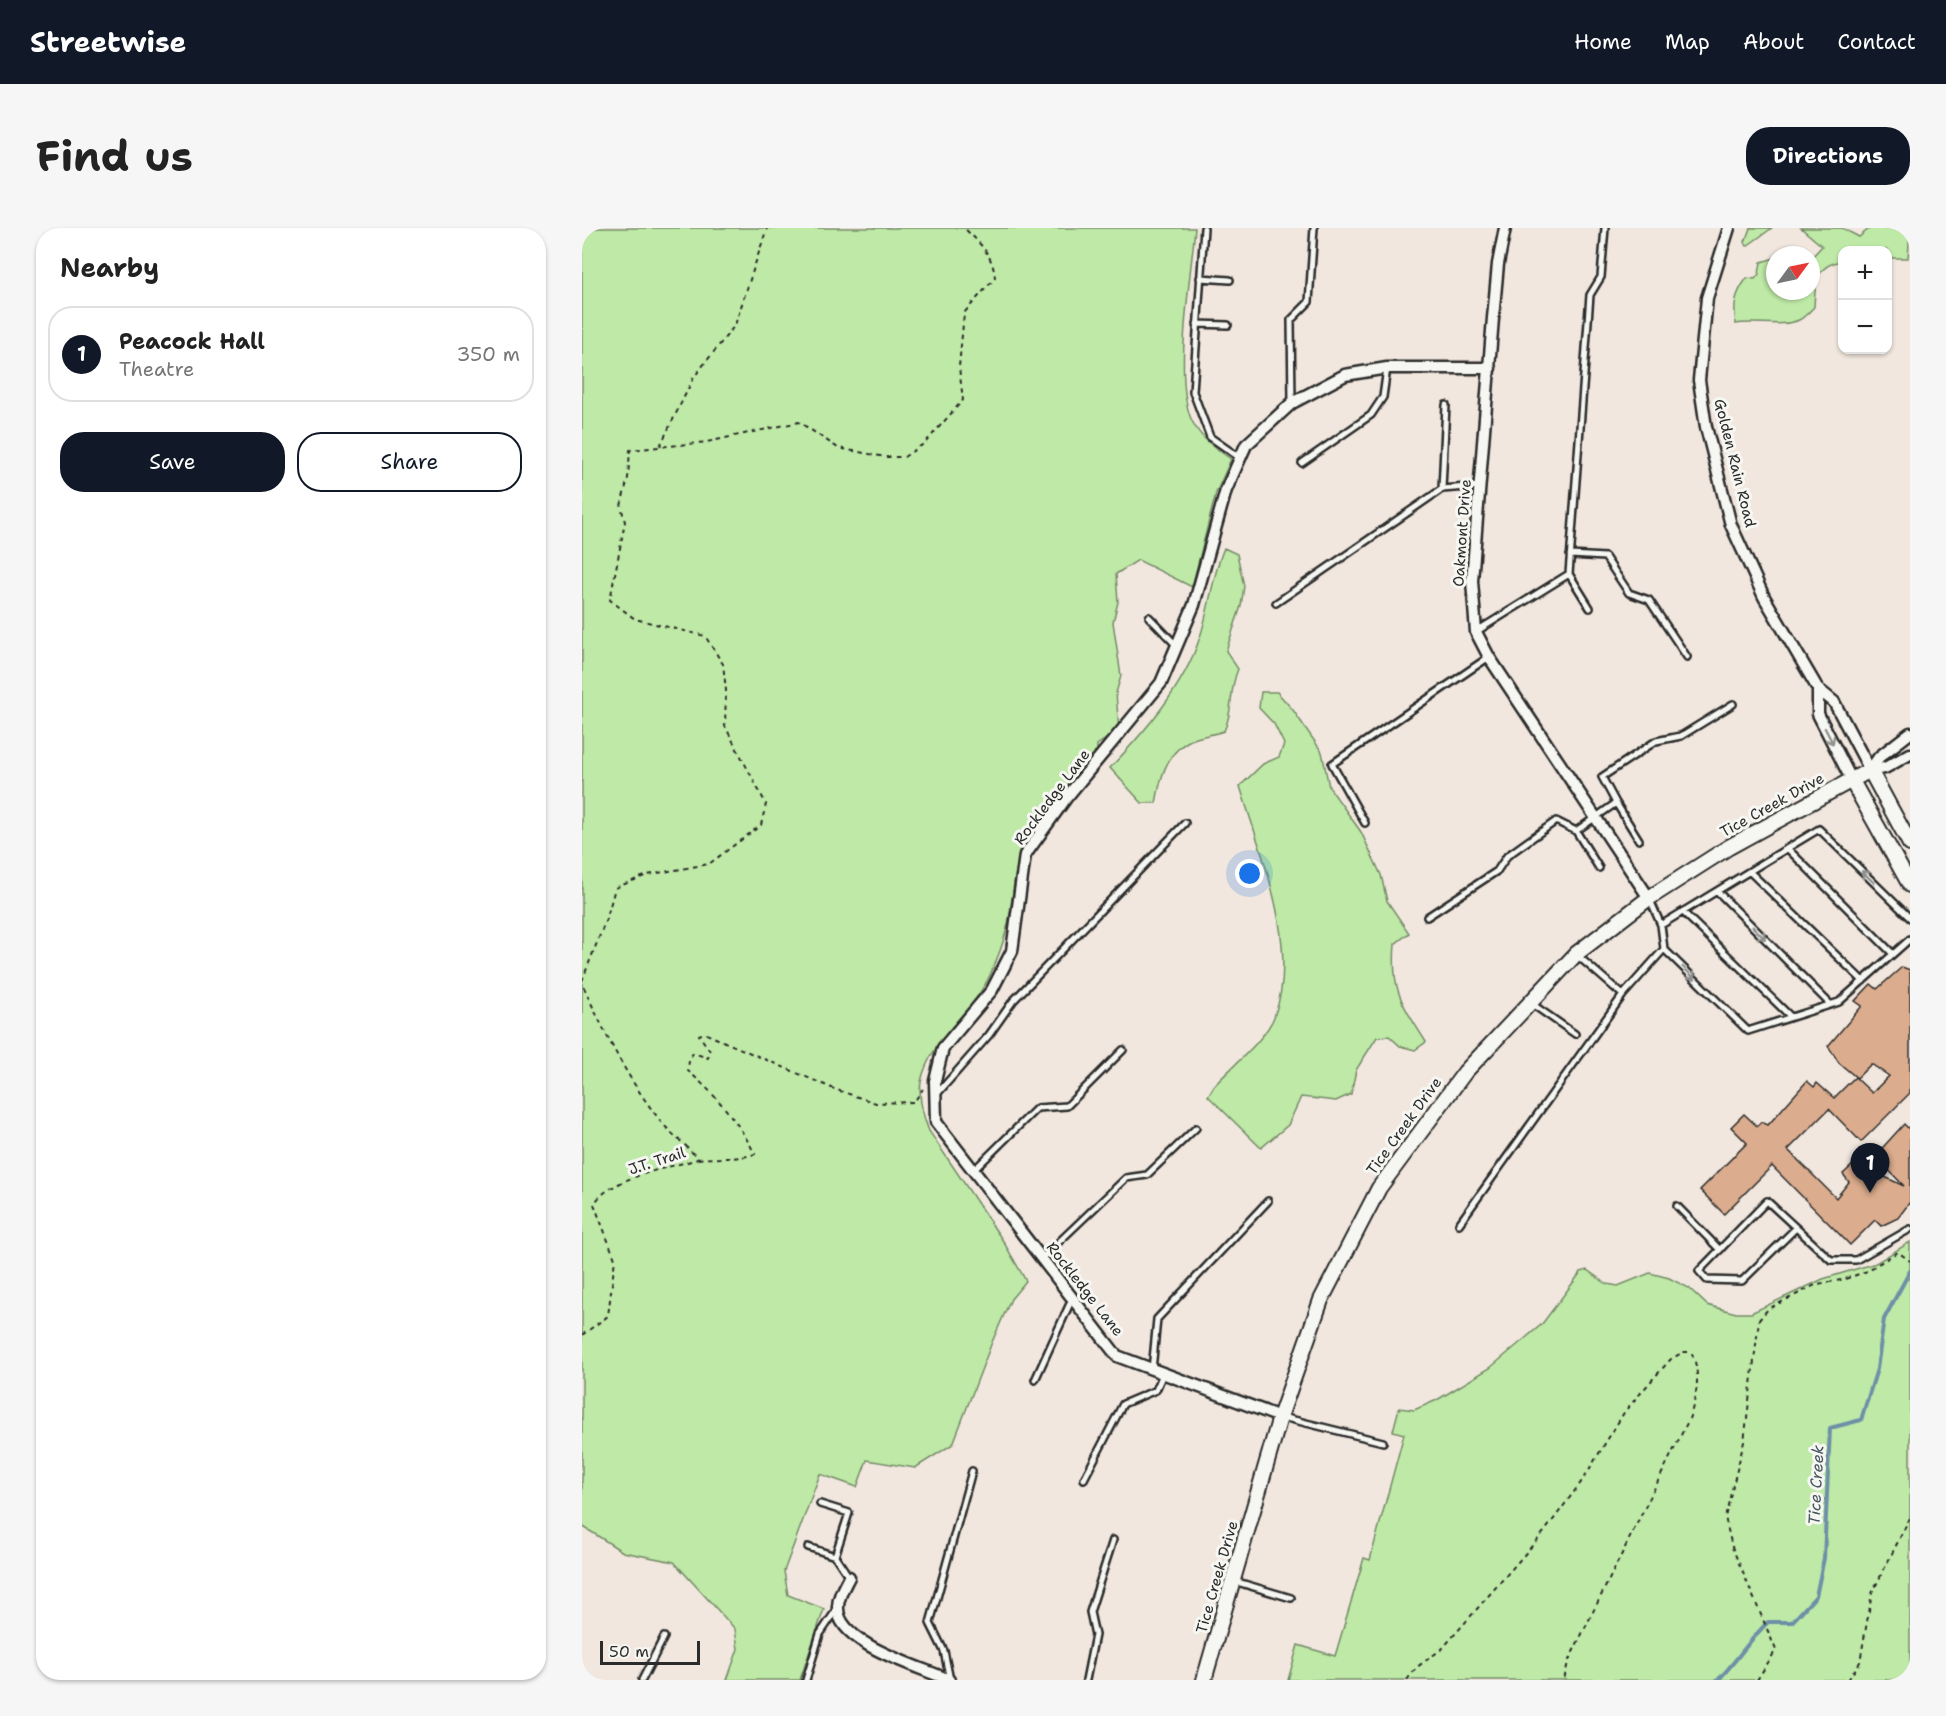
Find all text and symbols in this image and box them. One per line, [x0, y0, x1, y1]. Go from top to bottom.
text: Streetwise [30, 23, 186, 61]
text: Home [1574, 28, 1632, 56]
text: Map [1665, 28, 1710, 56]
text: About [1743, 28, 1804, 56]
text: Contact [1837, 28, 1916, 56]
button: Directions [1746, 127, 1910, 185]
text: Find us [36, 128, 193, 184]
north arrow [1766, 246, 1820, 300]
map controls [1838, 246, 1892, 354]
button: + [1838, 246, 1892, 300]
text: Nearby [60, 250, 159, 285]
button: − [1838, 300, 1892, 354]
text: Peacock Hall [119, 327, 265, 356]
text: 1 [77, 341, 86, 367]
text: 350 m [456, 341, 520, 367]
text: Theatre [119, 356, 194, 382]
street label: Golden Rain Road [1709, 397, 1761, 530]
button: Save [60, 432, 285, 492]
button: Share [297, 432, 522, 492]
street label: Oakmont Drive [1448, 479, 1476, 587]
one-way arrow [1824, 727, 1836, 745]
street label: Rockledge Lane [1010, 745, 1094, 849]
street label: Tice Creek Drive [1716, 768, 1828, 842]
your location [1235, 859, 1264, 888]
one-way arrow [1861, 870, 1876, 884]
one-way arrow [1751, 925, 1766, 940]
one-way arrow [1681, 966, 1696, 980]
street label: Tice Creek Drive [1362, 1073, 1446, 1179]
street label: J.T. Trail [626, 1142, 689, 1180]
pin: 1 [1850, 1144, 1890, 1193]
street label: Rockledge Lane [1042, 1238, 1128, 1340]
water label: Tice Creek [1803, 1445, 1829, 1525]
street label: Tice Creek Drive [1191, 1518, 1243, 1636]
scale bar [600, 1638, 700, 1666]
text: 50 m [609, 1641, 649, 1662]

